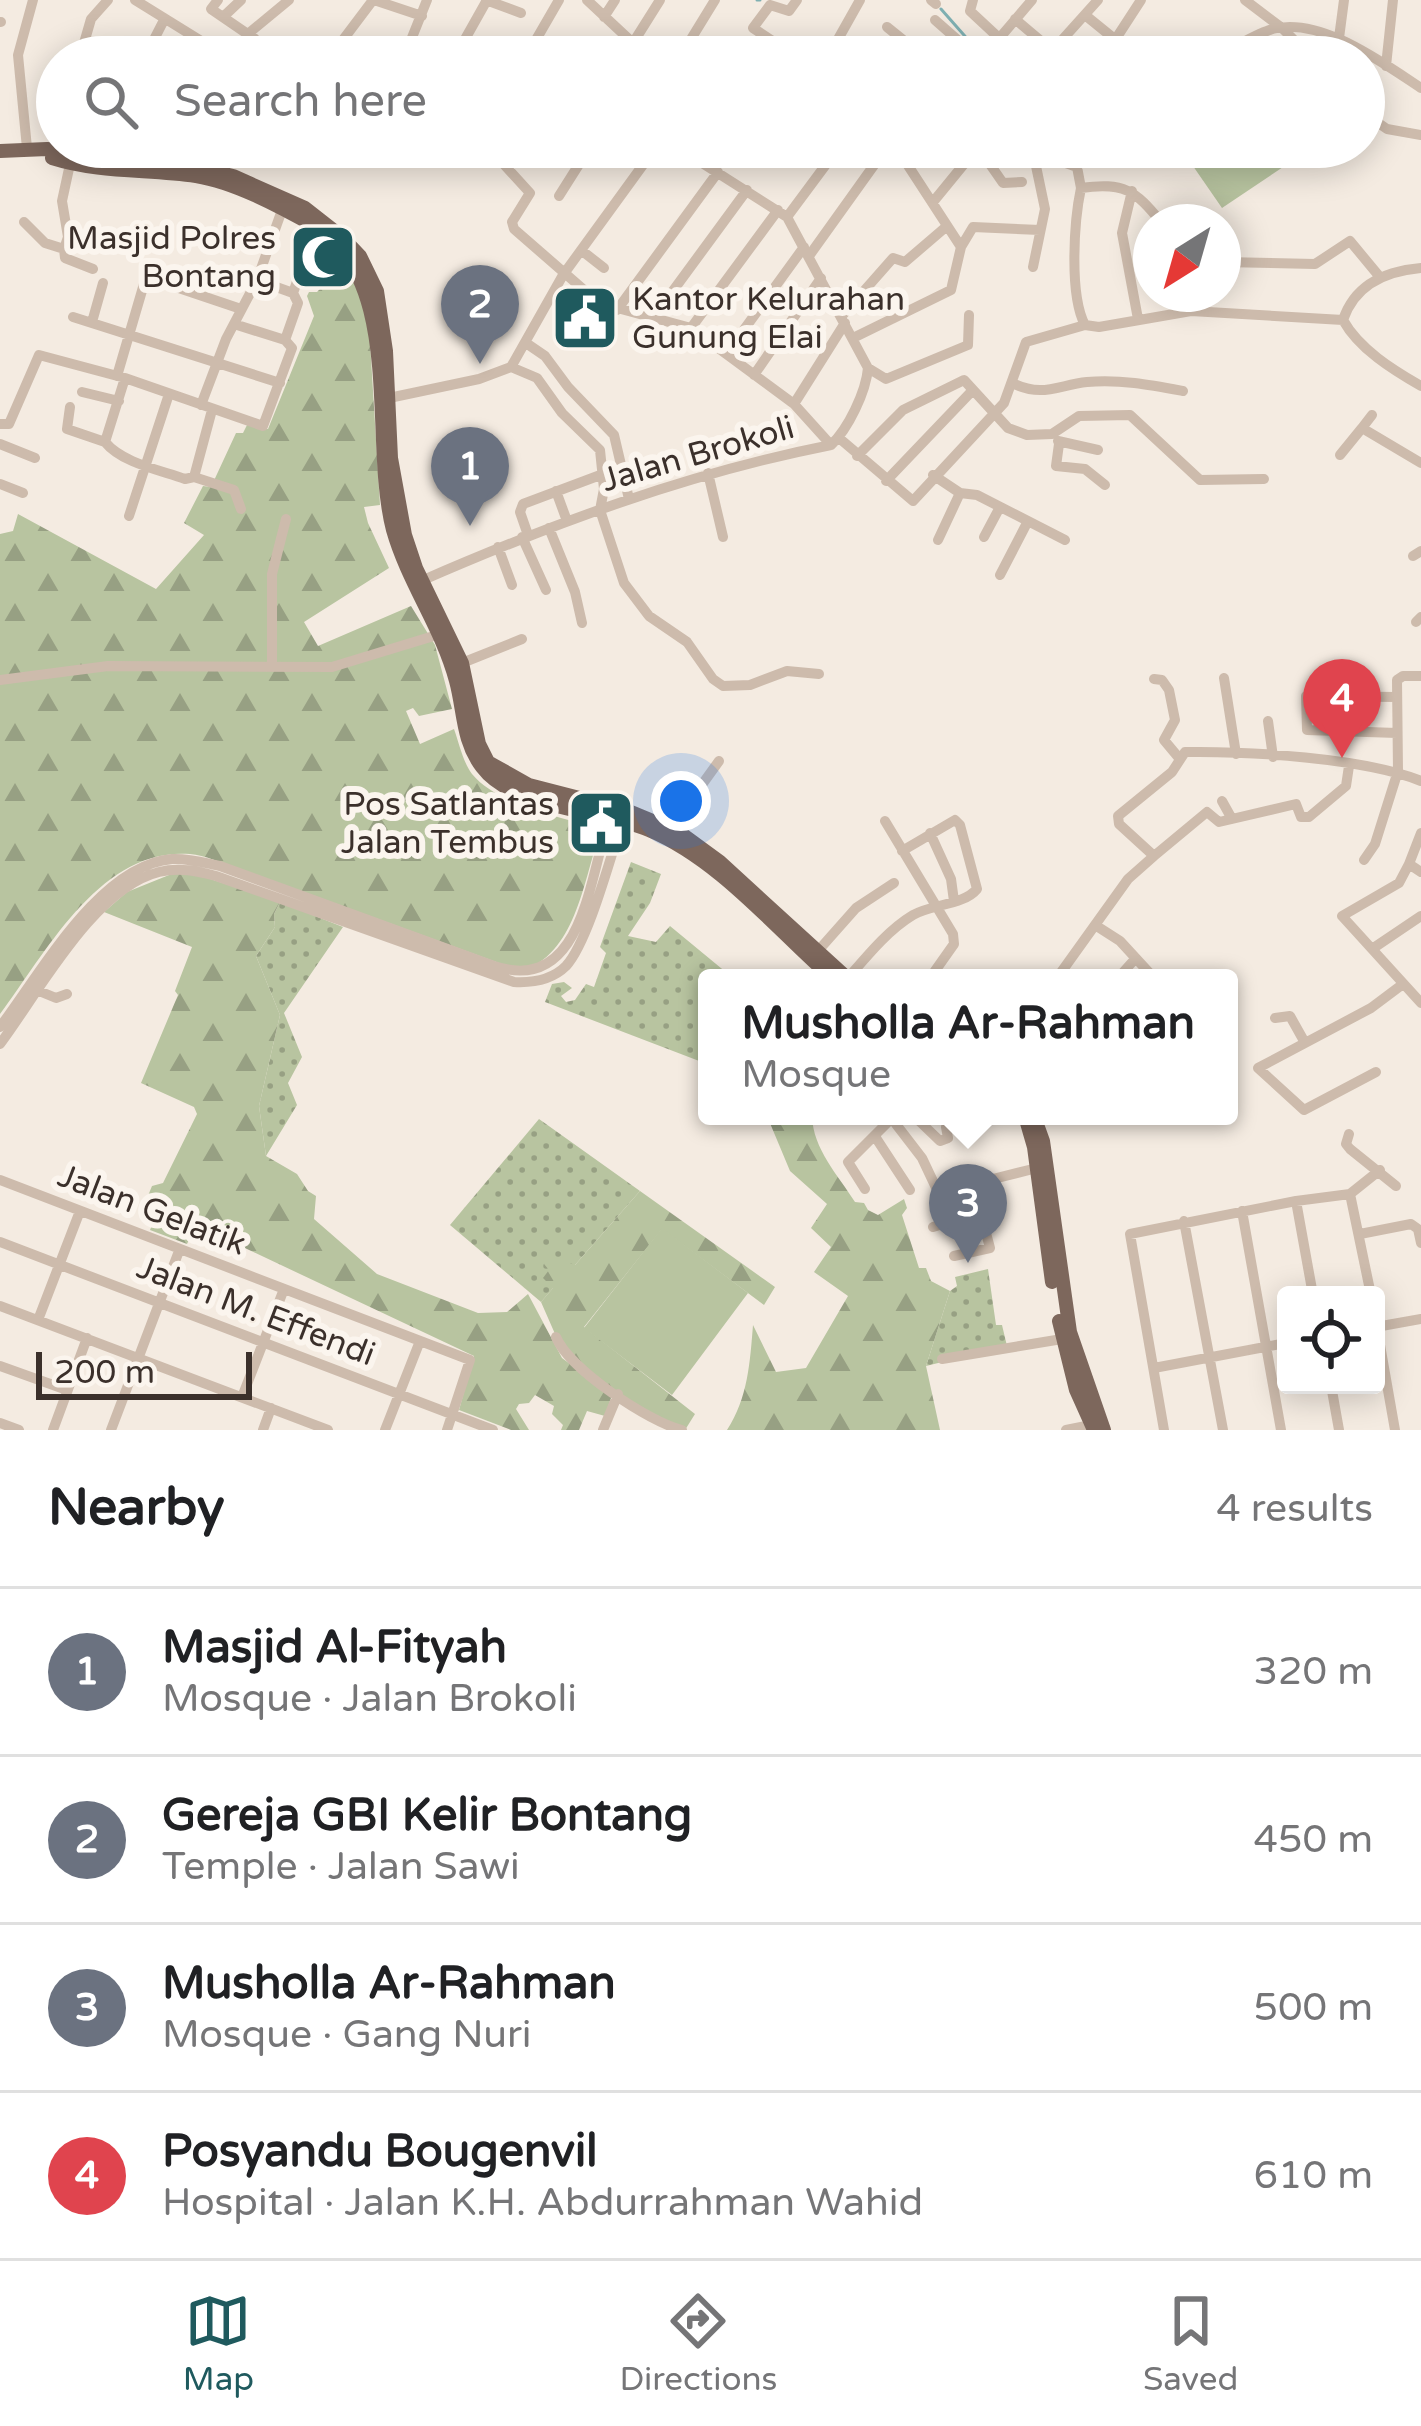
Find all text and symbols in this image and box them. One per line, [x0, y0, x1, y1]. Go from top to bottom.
search box [36, 36, 1385, 168]
icon: search [78, 69, 144, 135]
text: Search here [174, 75, 427, 129]
north arrow [1133, 204, 1241, 312]
place label: Masjid Polres Bontang [67, 219, 276, 296]
mosque icon: Masjid Polres Bontang [288, 222, 358, 292]
pin: 2 [441, 265, 519, 364]
place label: Kantor Kelurahan Gunung Elai [632, 280, 905, 357]
public building icon: Kantor Kelurahan Gunung Elai [550, 283, 620, 353]
street label: Jalan Brokoli [597, 408, 799, 500]
pin: 1 [431, 427, 509, 526]
pin: 4 [1303, 659, 1381, 758]
your location [651, 771, 711, 831]
place label: Pos Satlantas Jalan Tembus [341, 785, 554, 862]
public building icon: Pos Satlantas Jalan Tembus [566, 788, 636, 858]
popup [698, 969, 1238, 1125]
text: Musholla Ar-Rahman [741, 997, 1195, 1051]
text: Mosque [741, 1051, 891, 1098]
street label: Jalan Gelatik [52, 1156, 252, 1264]
pin: 3 [929, 1164, 1007, 1263]
street label: Jalan M. Effendi [132, 1248, 380, 1374]
map controls [1277, 1286, 1385, 1394]
button: locate [1277, 1286, 1385, 1394]
scale bar [36, 1346, 252, 1399]
text: 200 m [54, 1353, 155, 1392]
text: Nearby [48, 1477, 225, 1539]
text: 4 results [1216, 1485, 1373, 1532]
text: Masjid Al-Fityah [162, 1621, 507, 1675]
text: 1 [75, 1648, 99, 1695]
text: 320 m [1254, 1648, 1373, 1695]
text: Mosque · Jalan Brokoli [162, 1675, 577, 1722]
text: Gereja GBI Kelir Bontang [162, 1789, 692, 1843]
text: 2 [75, 1816, 99, 1863]
text: 450 m [1254, 1816, 1373, 1863]
text: Temple · Jalan Sawi [162, 1843, 520, 1890]
text: Musholla Ar-Rahman [162, 1957, 616, 2011]
text: 3 [75, 1984, 99, 2031]
text: 500 m [1254, 1984, 1373, 2031]
text: Mosque · Gang Nuri [162, 2011, 532, 2058]
text: Posyandu Bougenvil [162, 2125, 597, 2179]
text: 4 [75, 2152, 99, 2199]
text: 610 m [1254, 2152, 1373, 2199]
text: Hospital · Jalan K.H. Abdurrahman Wahid [162, 2179, 923, 2226]
tab: Map [183, 2288, 254, 2399]
tab: Directions [620, 2288, 777, 2399]
tab: Saved [1143, 2288, 1238, 2399]

